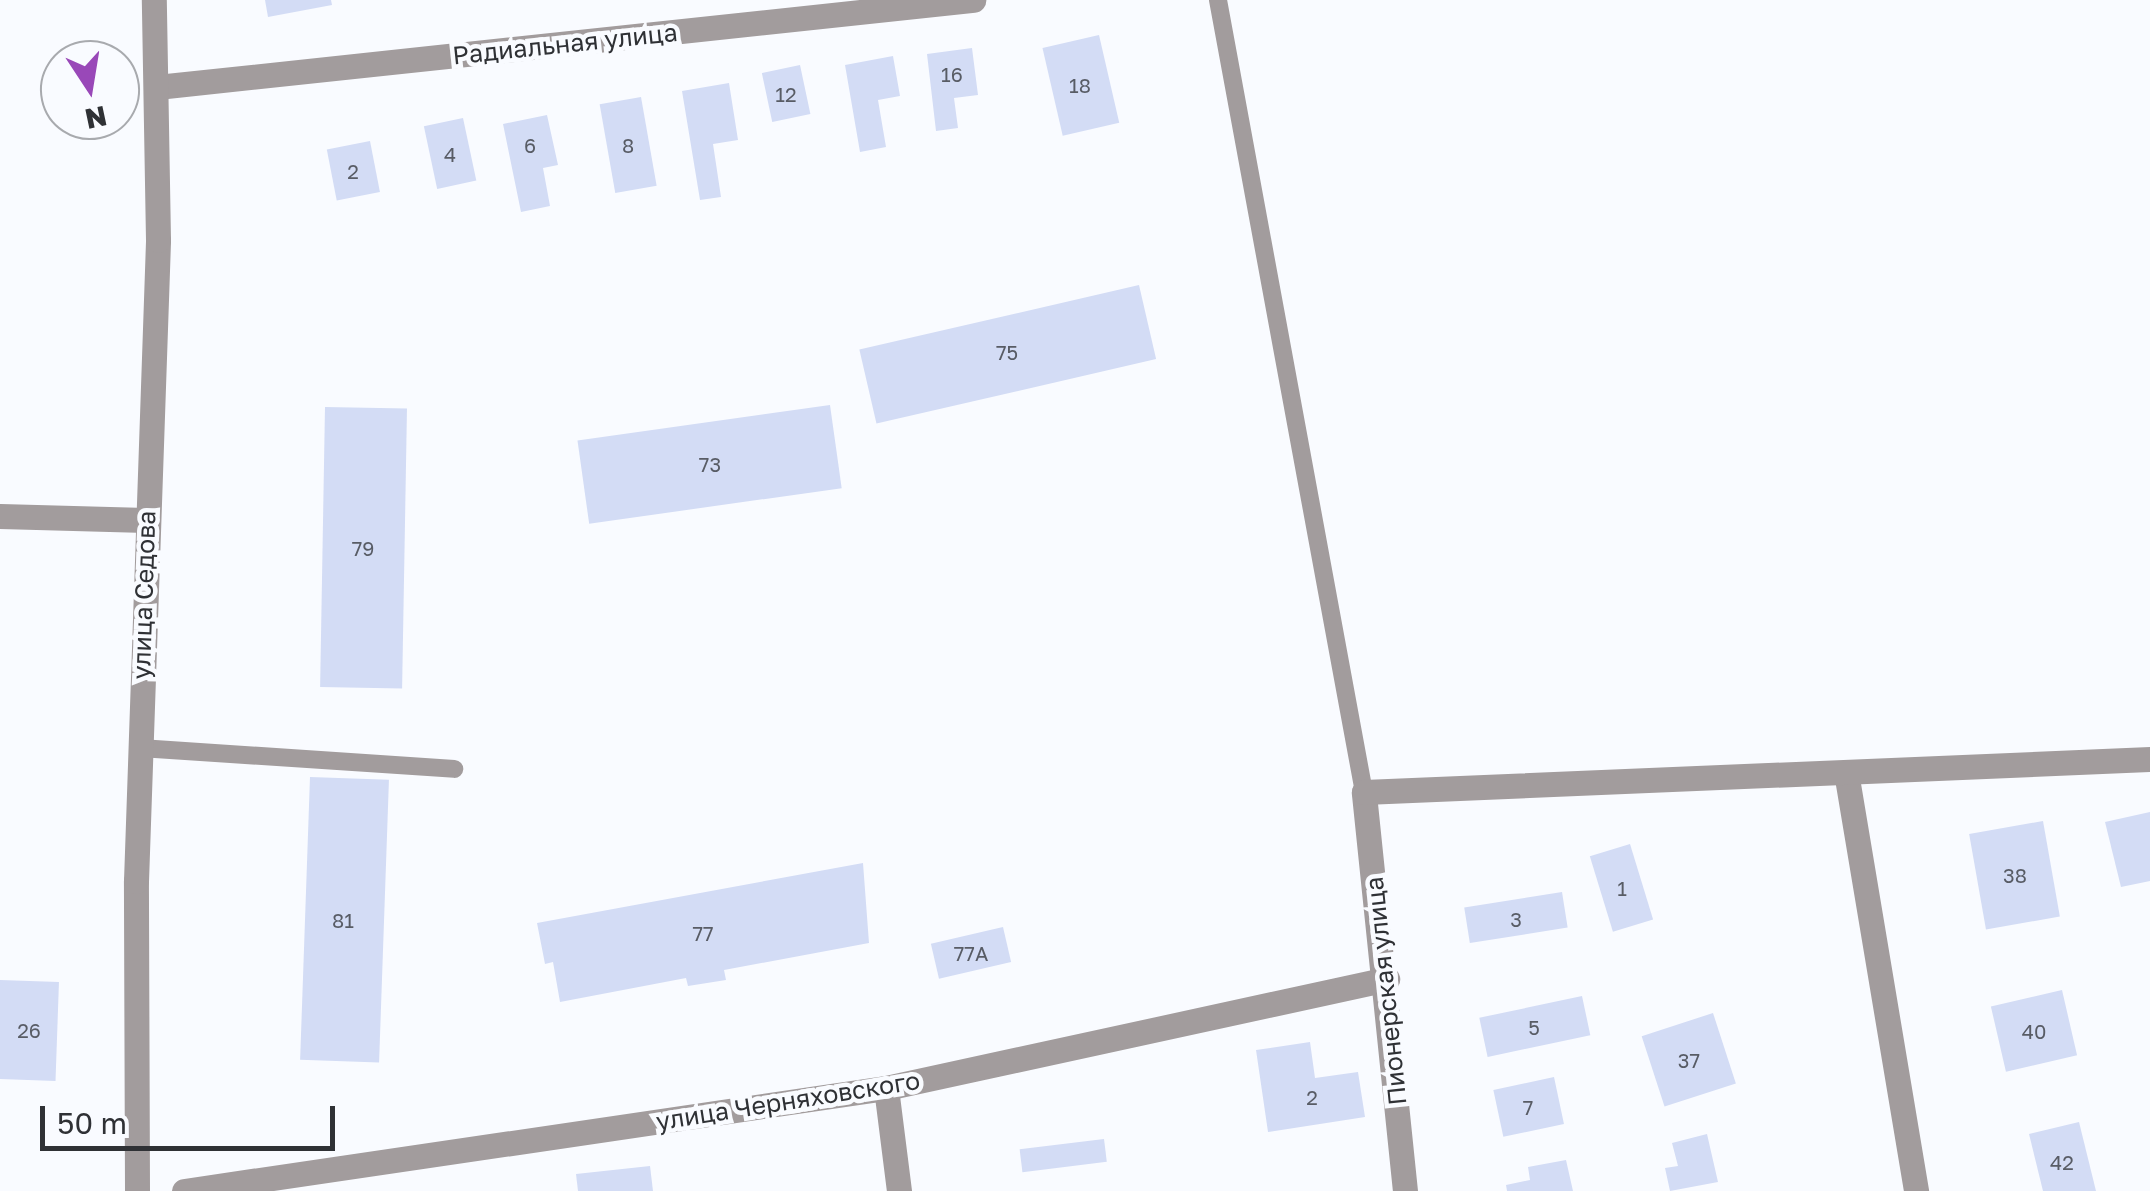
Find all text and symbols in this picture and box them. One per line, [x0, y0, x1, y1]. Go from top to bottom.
street label: Радиальная улица [451, 17, 679, 71]
north arrow [40, 40, 140, 140]
house number: 16 [941, 62, 963, 86]
house number: 18 [1069, 73, 1091, 97]
house number: 12 [775, 82, 797, 106]
text: N [82, 100, 110, 136]
house number: 6 [524, 133, 536, 157]
house number: 8 [622, 133, 634, 157]
house number: 4 [444, 142, 456, 166]
house number: 2 [347, 159, 359, 183]
house number: 75 [996, 340, 1018, 364]
house number: 73 [699, 452, 721, 476]
street label: улица Седова [126, 510, 162, 680]
house number: 79 [352, 536, 374, 560]
house number: 38 [2003, 863, 2027, 887]
street label: Пионерская улица [1359, 875, 1413, 1107]
house number: 1 [1617, 876, 1627, 900]
house number: 3 [1510, 907, 1522, 931]
house number: 81 [332, 908, 354, 932]
house number: 77 [692, 921, 714, 945]
house number: 77А [954, 941, 988, 965]
house number: 5 [1528, 1015, 1540, 1039]
house number: 26 [17, 1018, 41, 1042]
house number: 40 [2022, 1019, 2046, 1043]
house number: 37 [1678, 1048, 1700, 1072]
street label: улица Черняховского [654, 1065, 922, 1137]
house number: 2 [1306, 1085, 1318, 1109]
scale bar [45, 1086, 340, 1148]
house number: 7 [1523, 1095, 1533, 1119]
text: 50 m [57, 1105, 127, 1141]
house number: 42 [2050, 1150, 2074, 1174]

